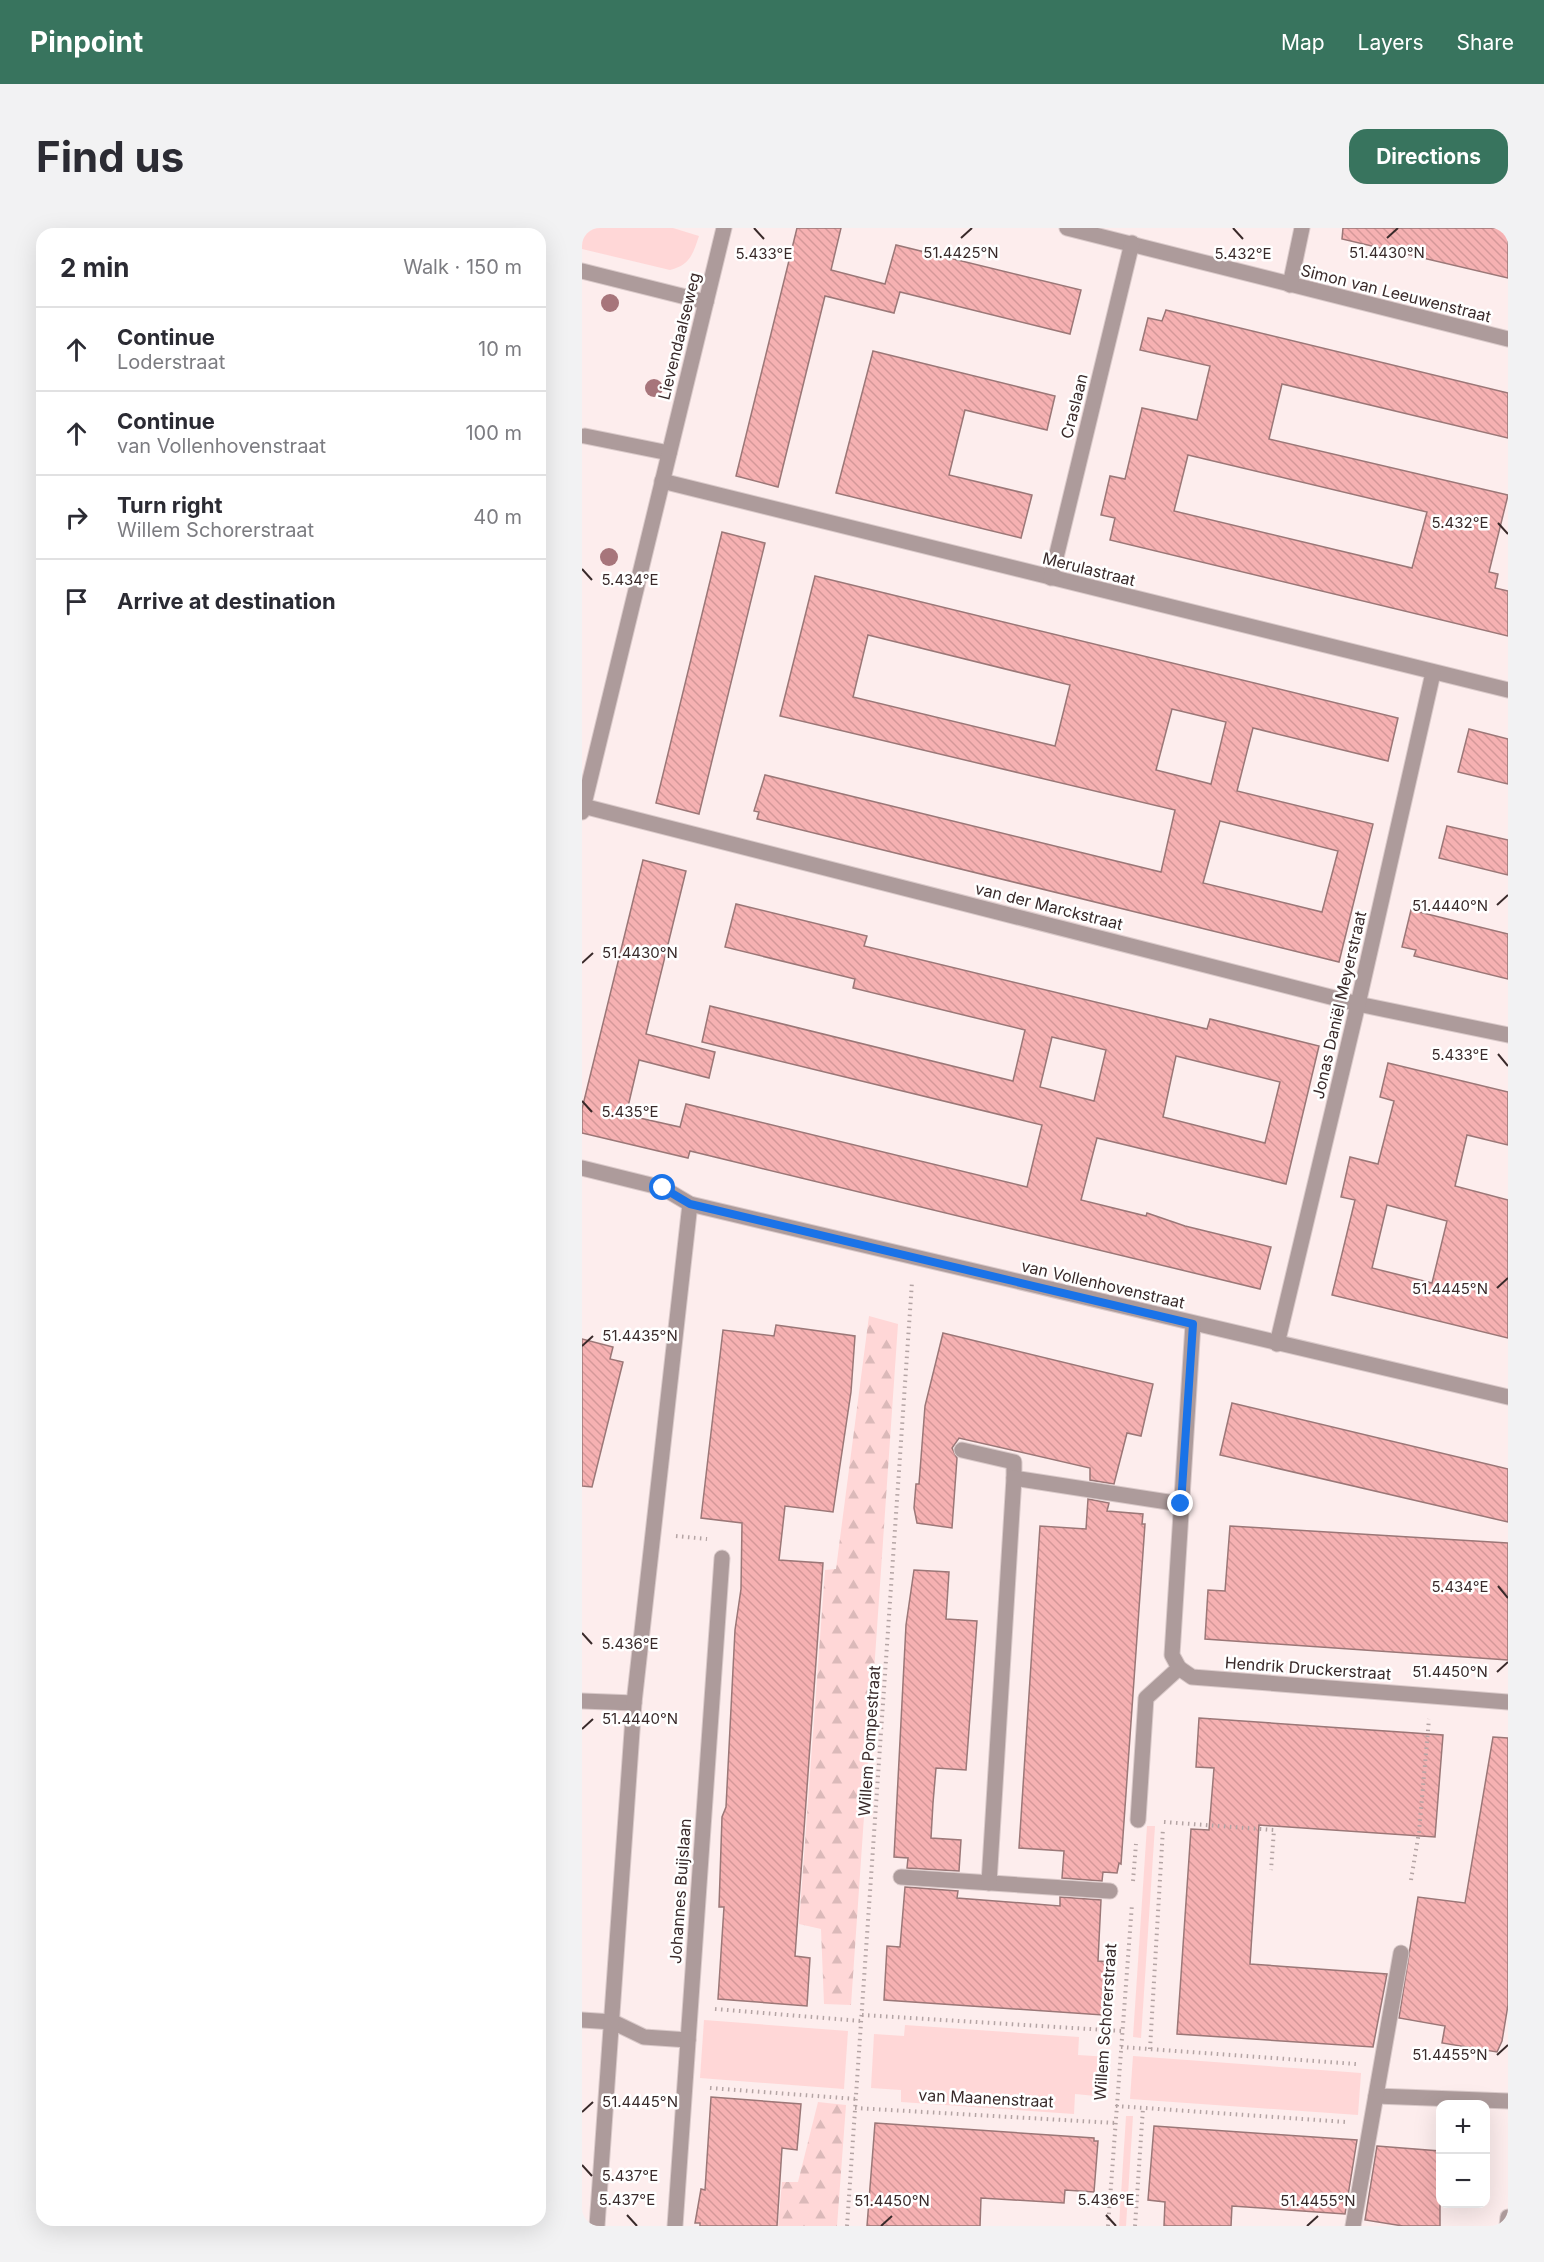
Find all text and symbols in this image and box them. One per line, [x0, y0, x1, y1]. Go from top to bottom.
text: Pinpoint [30, 25, 143, 59]
text: Map [1281, 30, 1325, 55]
text: Layers [1358, 30, 1424, 55]
text: Share [1457, 30, 1514, 55]
button: Directions [1349, 129, 1508, 184]
text: Find us [36, 131, 184, 182]
text: 51.4425°N [923, 243, 999, 262]
text: 51.4430°N [1349, 243, 1425, 262]
text: 5.433°E [736, 244, 792, 263]
text: 5.432°E [1215, 244, 1272, 263]
text: 2 min [60, 252, 130, 283]
text: Walk · 150 m [403, 255, 522, 279]
street label: Simon van Leeuwenstraat [1299, 260, 1493, 326]
street label: Lievendaalseweg [654, 270, 704, 402]
text: Continue [117, 324, 215, 350]
icon: ahead [60, 333, 93, 366]
text: 10 m [478, 337, 522, 361]
text: Loderstraat [117, 350, 225, 374]
street label: Craslaan [1056, 371, 1092, 441]
text: Continue [117, 408, 215, 434]
icon: ahead [60, 417, 93, 450]
text: 100 m [465, 421, 522, 445]
text: van Vollenhovenstraat [117, 434, 326, 458]
text: Turn right [117, 492, 223, 518]
icon: right [60, 501, 93, 534]
text: 40 m [473, 505, 522, 529]
text: 5.432°E [1432, 513, 1489, 532]
text: Willem Schorerstraat [117, 518, 314, 542]
street label: Merulastraat [1040, 548, 1138, 590]
text: 5.434°E [601, 570, 659, 589]
icon: arrive [60, 585, 93, 618]
text: Arrive at destination [117, 588, 336, 614]
street label: van der Marckstraat [973, 878, 1125, 934]
text: 51.4440°N [1412, 896, 1488, 915]
street label: Jonas Daniël Meyerstraat [1308, 909, 1370, 1101]
text: 51.4430°N [602, 943, 678, 962]
text: 5.433°E [1432, 1045, 1488, 1064]
text: 5.435°E [602, 1102, 658, 1121]
route start [649, 1174, 675, 1200]
street label: van Vollenhovenstraat [1019, 1255, 1187, 1313]
text: 51.4445°N [1412, 1279, 1488, 1298]
text: 51.4435°N [602, 1326, 678, 1345]
route end [1167, 1490, 1193, 1516]
text: 5.434°E [1431, 1577, 1489, 1596]
text: 5.436°E [601, 1634, 659, 1653]
street label: Hendrik Druckerstraat [1224, 1652, 1392, 1684]
text: 51.4450°N [1412, 1662, 1488, 1681]
street label: Willem Pompestraat [854, 1665, 884, 1817]
text: 51.4440°N [602, 1709, 678, 1728]
street label: Johannes Buijslaan [665, 1818, 695, 1964]
street label: Willem Schorerstraat [1090, 1943, 1120, 2101]
text: 51.4455°N [1412, 2045, 1488, 2064]
street label: van Maanenstraat [918, 2084, 1054, 2112]
text: 51.4445°N [602, 2092, 678, 2111]
map controls [1436, 2100, 1490, 2208]
button: + [1436, 2100, 1490, 2154]
button: − [1436, 2154, 1490, 2208]
text: 5.437°E [602, 2166, 658, 2185]
text: 5.437°E [599, 2190, 655, 2209]
text: 5.436°E [1077, 2190, 1135, 2209]
text: 51.4450°N [854, 2191, 930, 2210]
text: 51.4455°N [1280, 2191, 1356, 2210]

